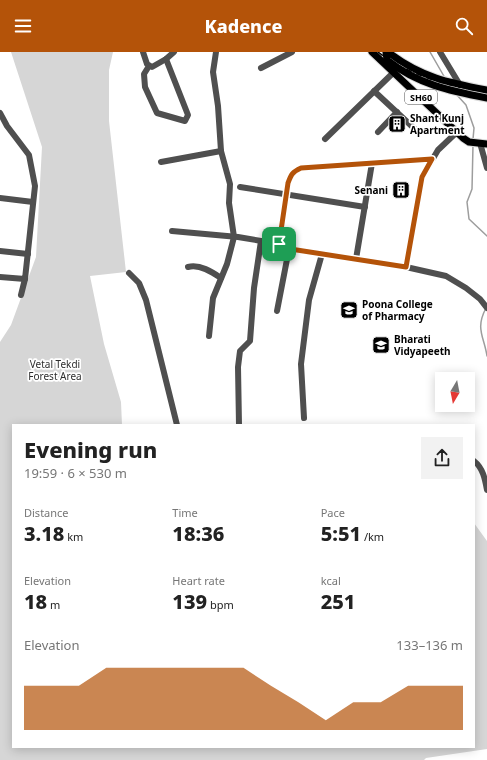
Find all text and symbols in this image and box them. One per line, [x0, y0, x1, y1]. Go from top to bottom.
text: Kadence [205, 14, 282, 38]
icon: menu [12, 15, 34, 37]
icon: search [453, 15, 475, 37]
road number: SH60 [405, 90, 437, 104]
place label: Shant Kunj Apartment [410, 111, 465, 137]
building icon: Shant Kunj Apartment [387, 114, 407, 134]
building icon: Senani [391, 180, 411, 200]
place label: Senani [355, 183, 388, 197]
pin [262, 227, 296, 261]
icon: arrive [268, 233, 290, 255]
place label: Poona College of Pharmacy [362, 297, 433, 323]
school or university icon: Poona College of Pharmacy [339, 300, 359, 320]
place label: Bharati Vidyapeeth [394, 332, 451, 358]
school or university icon: Bharati Vidyapeeth [371, 335, 391, 355]
park label: Vetal Tekdi Forest Area [28, 357, 82, 383]
north arrow [435, 372, 475, 412]
map controls [435, 372, 475, 412]
text: Evening run [24, 434, 157, 464]
button: share [421, 437, 463, 479]
text: 19:59 · 6 × 530 m [24, 464, 127, 482]
text: Distance [24, 505, 69, 520]
text: Time [172, 505, 198, 520]
text: Pace [321, 505, 345, 520]
text: 3.18 [24, 520, 64, 547]
text: 18:36 [172, 520, 224, 547]
text: 5:51 [321, 520, 361, 547]
text: km [64, 529, 83, 544]
text: /km [361, 529, 384, 544]
text: Elevation [24, 573, 71, 588]
text: Heart rate [172, 573, 225, 588]
text: kcal [321, 573, 341, 588]
text: 18 [24, 588, 47, 615]
text: 139 [172, 588, 207, 615]
text: 251 [321, 588, 355, 615]
text: m [47, 597, 60, 612]
text: bpm [207, 597, 234, 612]
text: Elevation [24, 636, 80, 654]
text: 133–136 m [396, 636, 463, 654]

